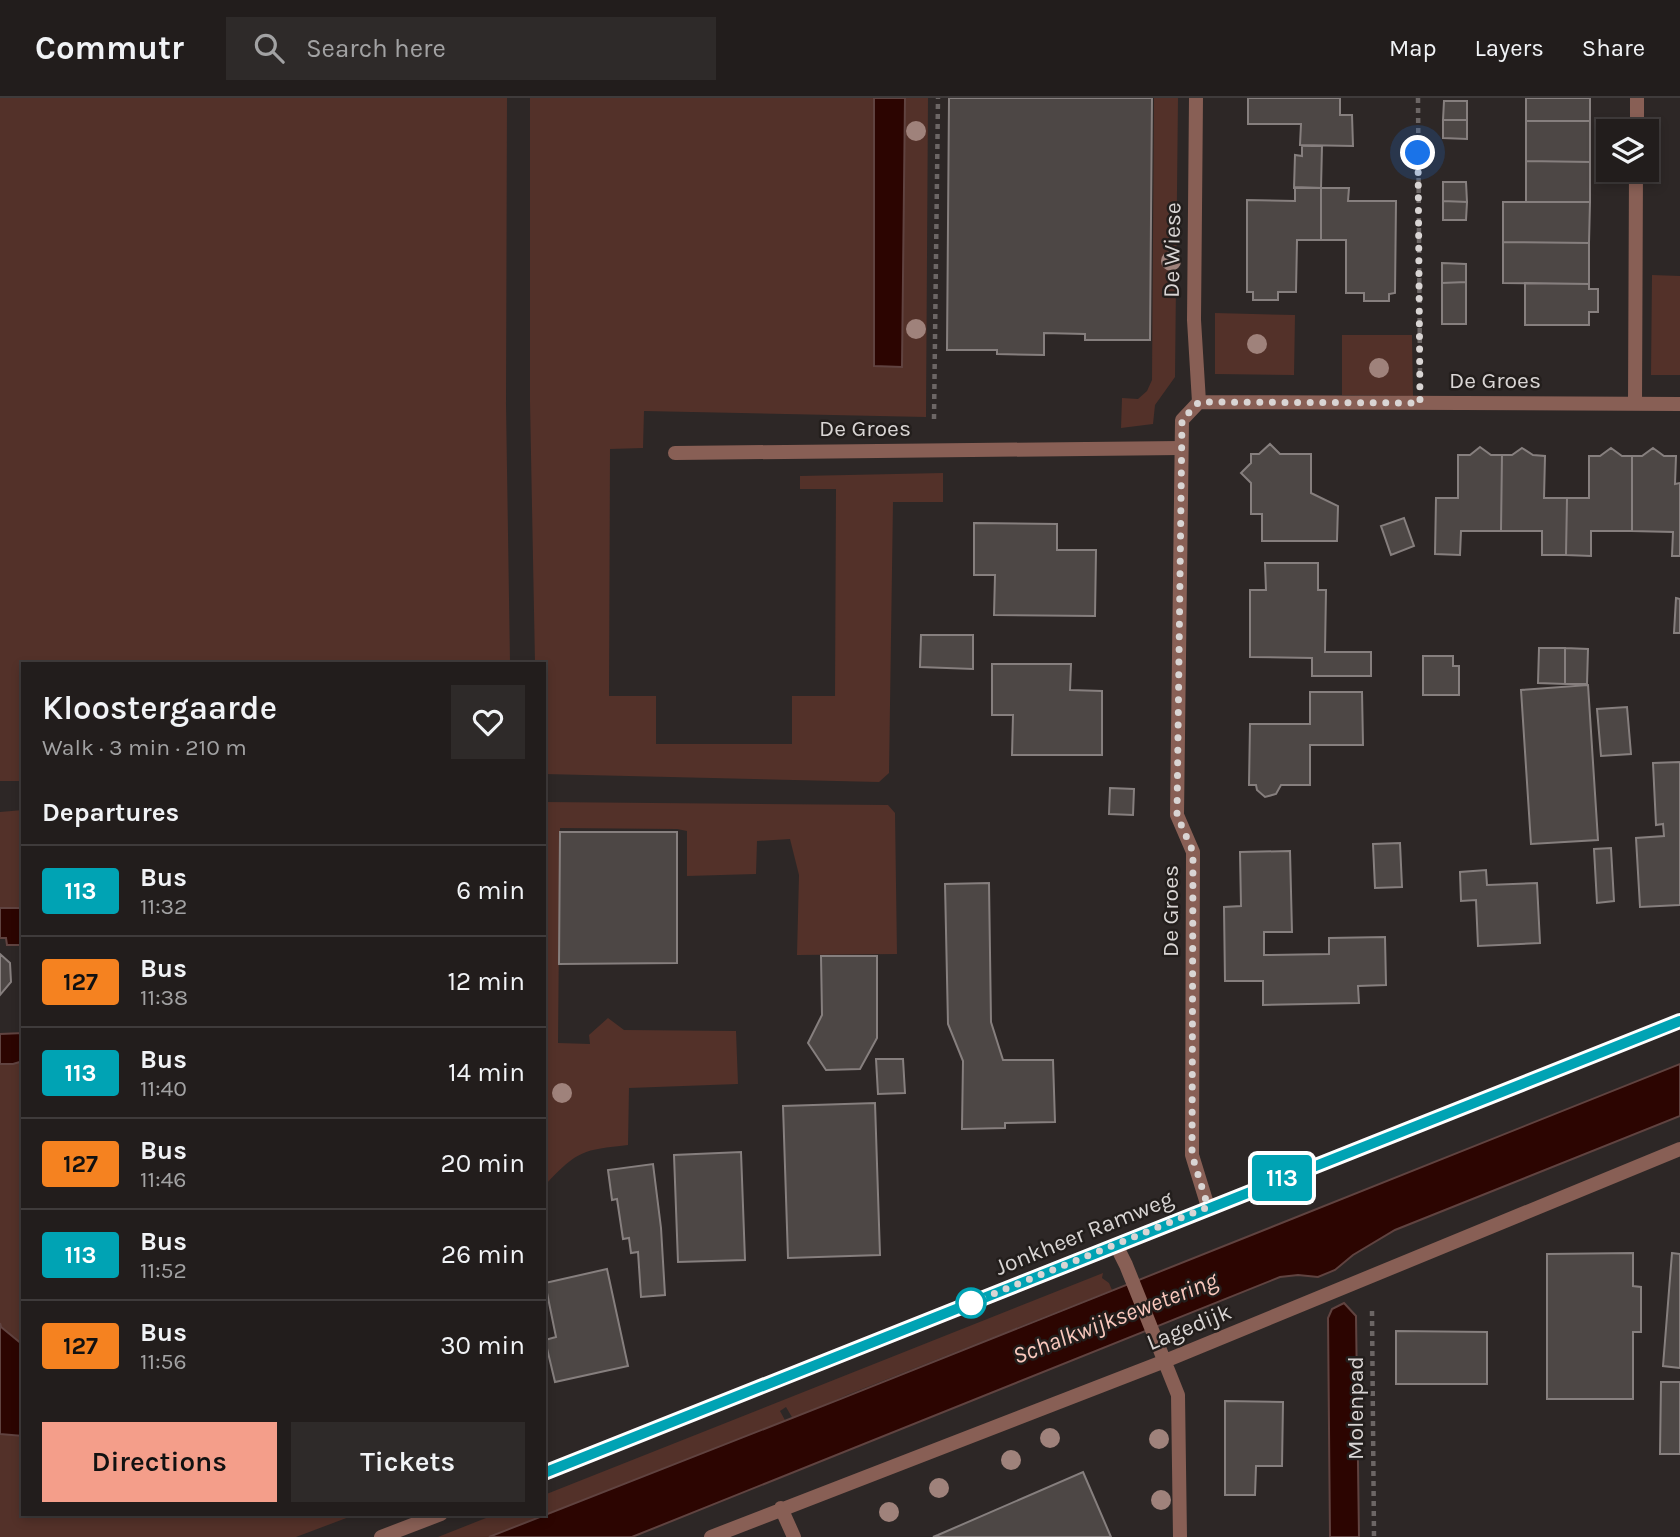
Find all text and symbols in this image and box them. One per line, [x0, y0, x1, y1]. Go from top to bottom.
search box [226, 17, 716, 80]
text: Commutr [35, 29, 184, 67]
icon: search [250, 29, 288, 67]
text: Search here [306, 33, 446, 64]
text: Map [1389, 34, 1437, 62]
text: Layers [1475, 34, 1544, 62]
text: Share [1582, 34, 1645, 62]
map controls [1596, 119, 1659, 182]
button: layers [1596, 119, 1659, 182]
your location [1400, 135, 1435, 170]
street label: De Wiese [1158, 202, 1186, 298]
street label: De Groes [1449, 367, 1541, 394]
street label: De Groes [819, 415, 911, 442]
button: heart [451, 685, 525, 759]
text: Kloostergaarde [42, 689, 277, 727]
text: Walk · 3 min · 210 m [42, 734, 247, 761]
text: Departures [42, 797, 179, 828]
text: Bus [140, 862, 187, 893]
street label: De Groes [1157, 865, 1184, 957]
text: 6 min [456, 875, 525, 906]
text: 113 [64, 877, 97, 905]
text: 11:32 [140, 893, 187, 920]
text: Bus [140, 953, 187, 984]
text: 12 min [447, 966, 525, 997]
text: 127 [63, 968, 98, 996]
text: 11:38 [140, 984, 188, 1011]
text: Bus [140, 1044, 187, 1075]
text: 14 min [448, 1057, 525, 1088]
text: 113 [64, 1059, 97, 1087]
text: 11:40 [140, 1075, 187, 1102]
text: Bus [140, 1135, 187, 1166]
text: 20 min [441, 1148, 525, 1179]
text: 127 [63, 1150, 98, 1178]
line badge: 113 [1242, 1155, 1322, 1201]
text: 113 [1266, 1164, 1298, 1192]
text: 11:46 [140, 1166, 187, 1193]
street label: Jonkheer Ramweg [991, 1185, 1177, 1281]
text: Bus [140, 1226, 187, 1257]
text: 26 min [441, 1239, 525, 1270]
text: 113 [64, 1241, 97, 1269]
text: 11:52 [140, 1257, 187, 1284]
water label: Schalkwijksewetering [1009, 1266, 1222, 1370]
unlabelled marker [956, 1288, 986, 1318]
street label: Lagedijk [1143, 1298, 1235, 1356]
text: Bus [140, 1317, 187, 1348]
text: 30 min [440, 1330, 525, 1361]
text: 127 [63, 1332, 98, 1360]
text: 11:56 [140, 1348, 187, 1375]
street label: Molenpad [1342, 1356, 1369, 1460]
button: Directions [42, 1422, 277, 1502]
button: Tickets [291, 1422, 525, 1502]

